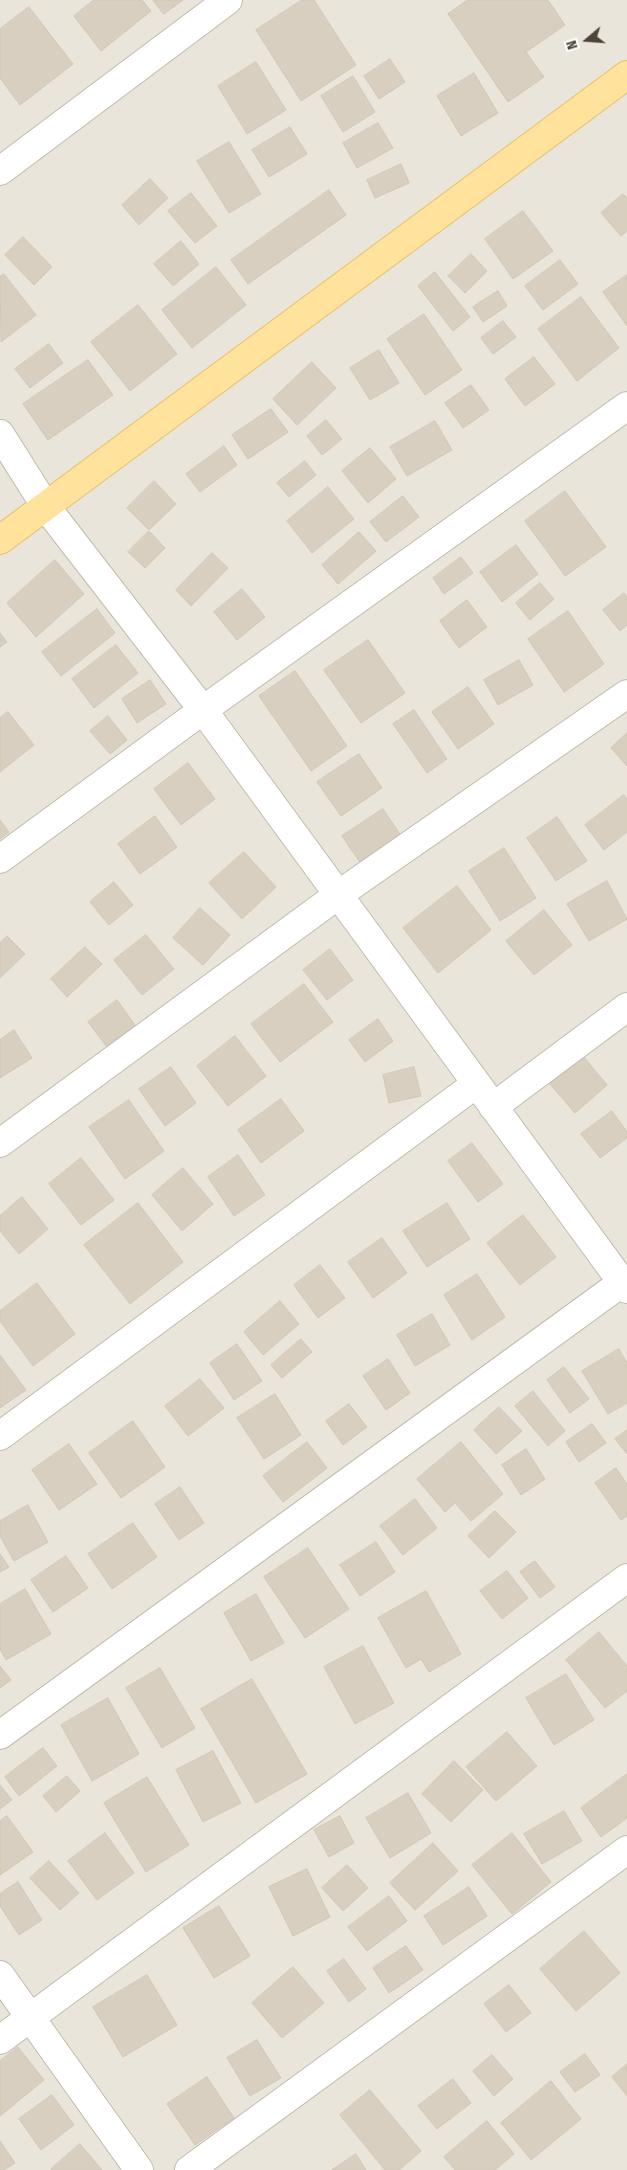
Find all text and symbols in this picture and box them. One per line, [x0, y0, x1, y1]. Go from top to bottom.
north arrow [562, 15, 612, 65]
text: N [563, 38, 582, 51]

